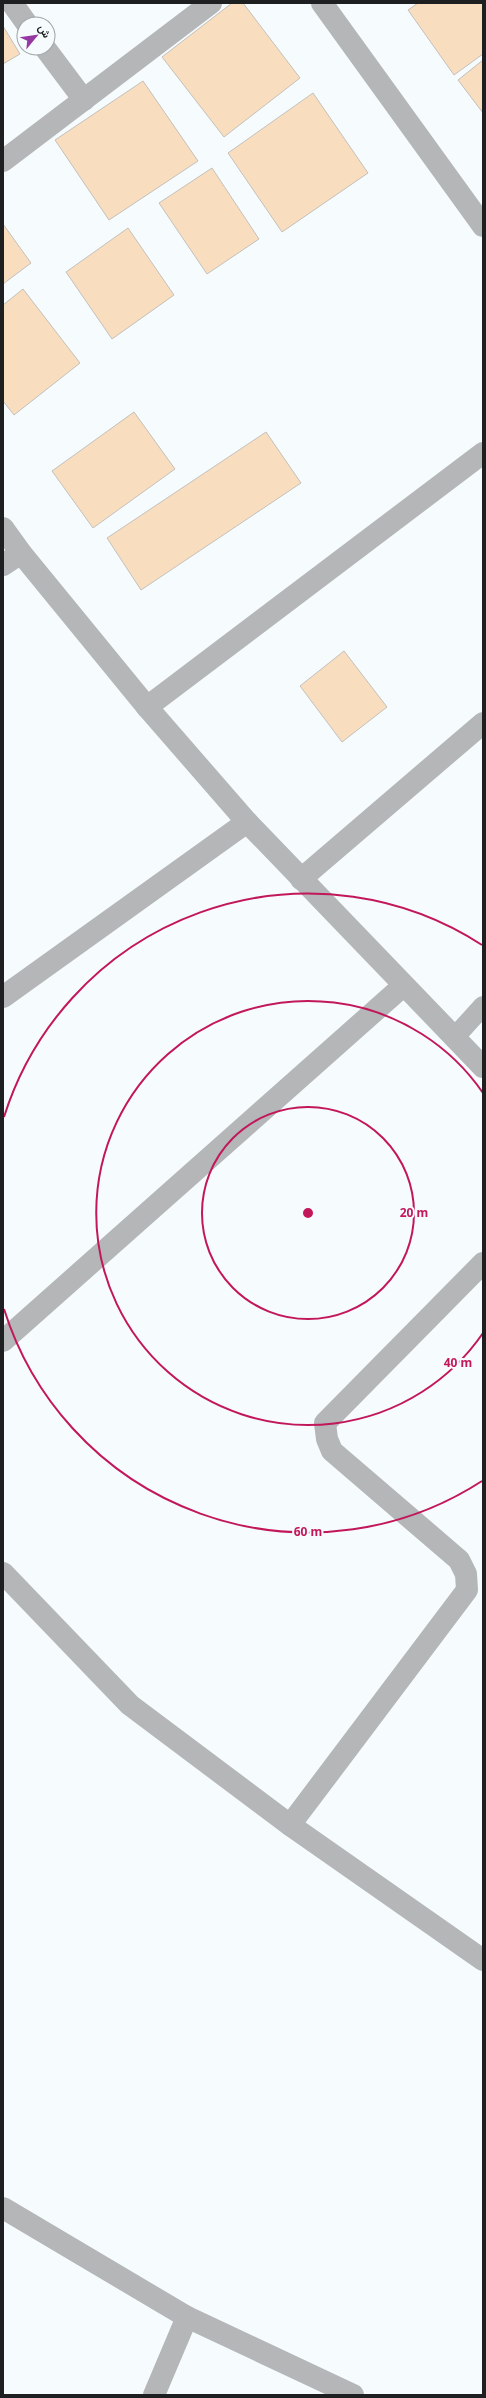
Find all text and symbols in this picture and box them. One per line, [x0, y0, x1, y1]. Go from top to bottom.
north arrow [16, 16, 56, 56]
text: ش [35, 21, 55, 40]
text: 20 m [400, 1204, 428, 1221]
centre of rings [301, 1206, 315, 1220]
text: 40 m [444, 1354, 472, 1371]
text: 60 m [294, 1523, 322, 1540]

